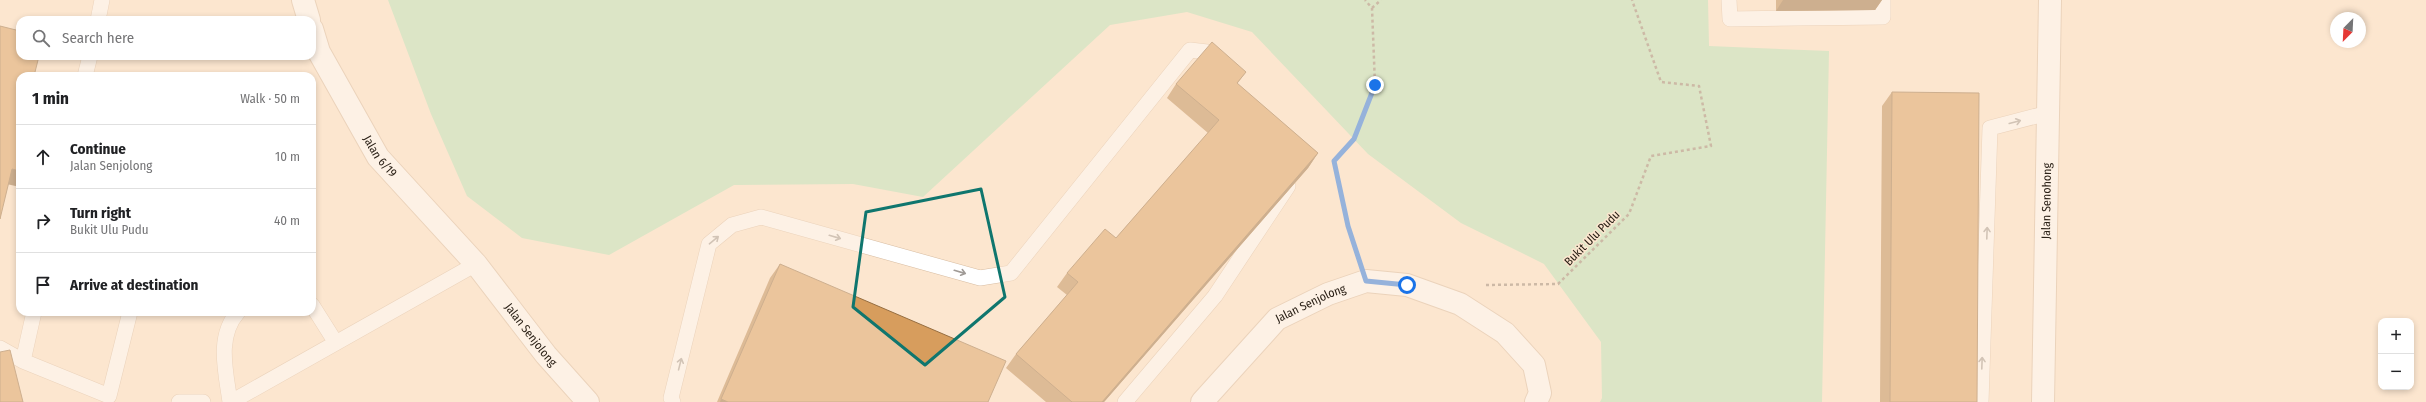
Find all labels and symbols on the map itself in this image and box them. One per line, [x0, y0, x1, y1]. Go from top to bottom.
north arrow [2330, 12, 2366, 48]
route end [1366, 76, 1384, 94]
one-way arrow [2008, 118, 2021, 125]
street label: Jalan 6/19 [360, 133, 400, 180]
street label: Jalan Senohong [2039, 162, 2054, 239]
street label: Bukit Ulu Pudu [1561, 207, 1623, 269]
one-way arrow [1983, 227, 1990, 240]
one-way arrow [828, 234, 841, 241]
one-way arrow [709, 236, 719, 245]
one-way arrow [953, 269, 966, 276]
route start [1398, 276, 1416, 294]
street label: Jalan Senjolong [1273, 281, 1348, 326]
street label: Jalan Senjolong [502, 300, 560, 369]
one-way arrow [1978, 357, 1986, 370]
one-way arrow [676, 358, 684, 371]

